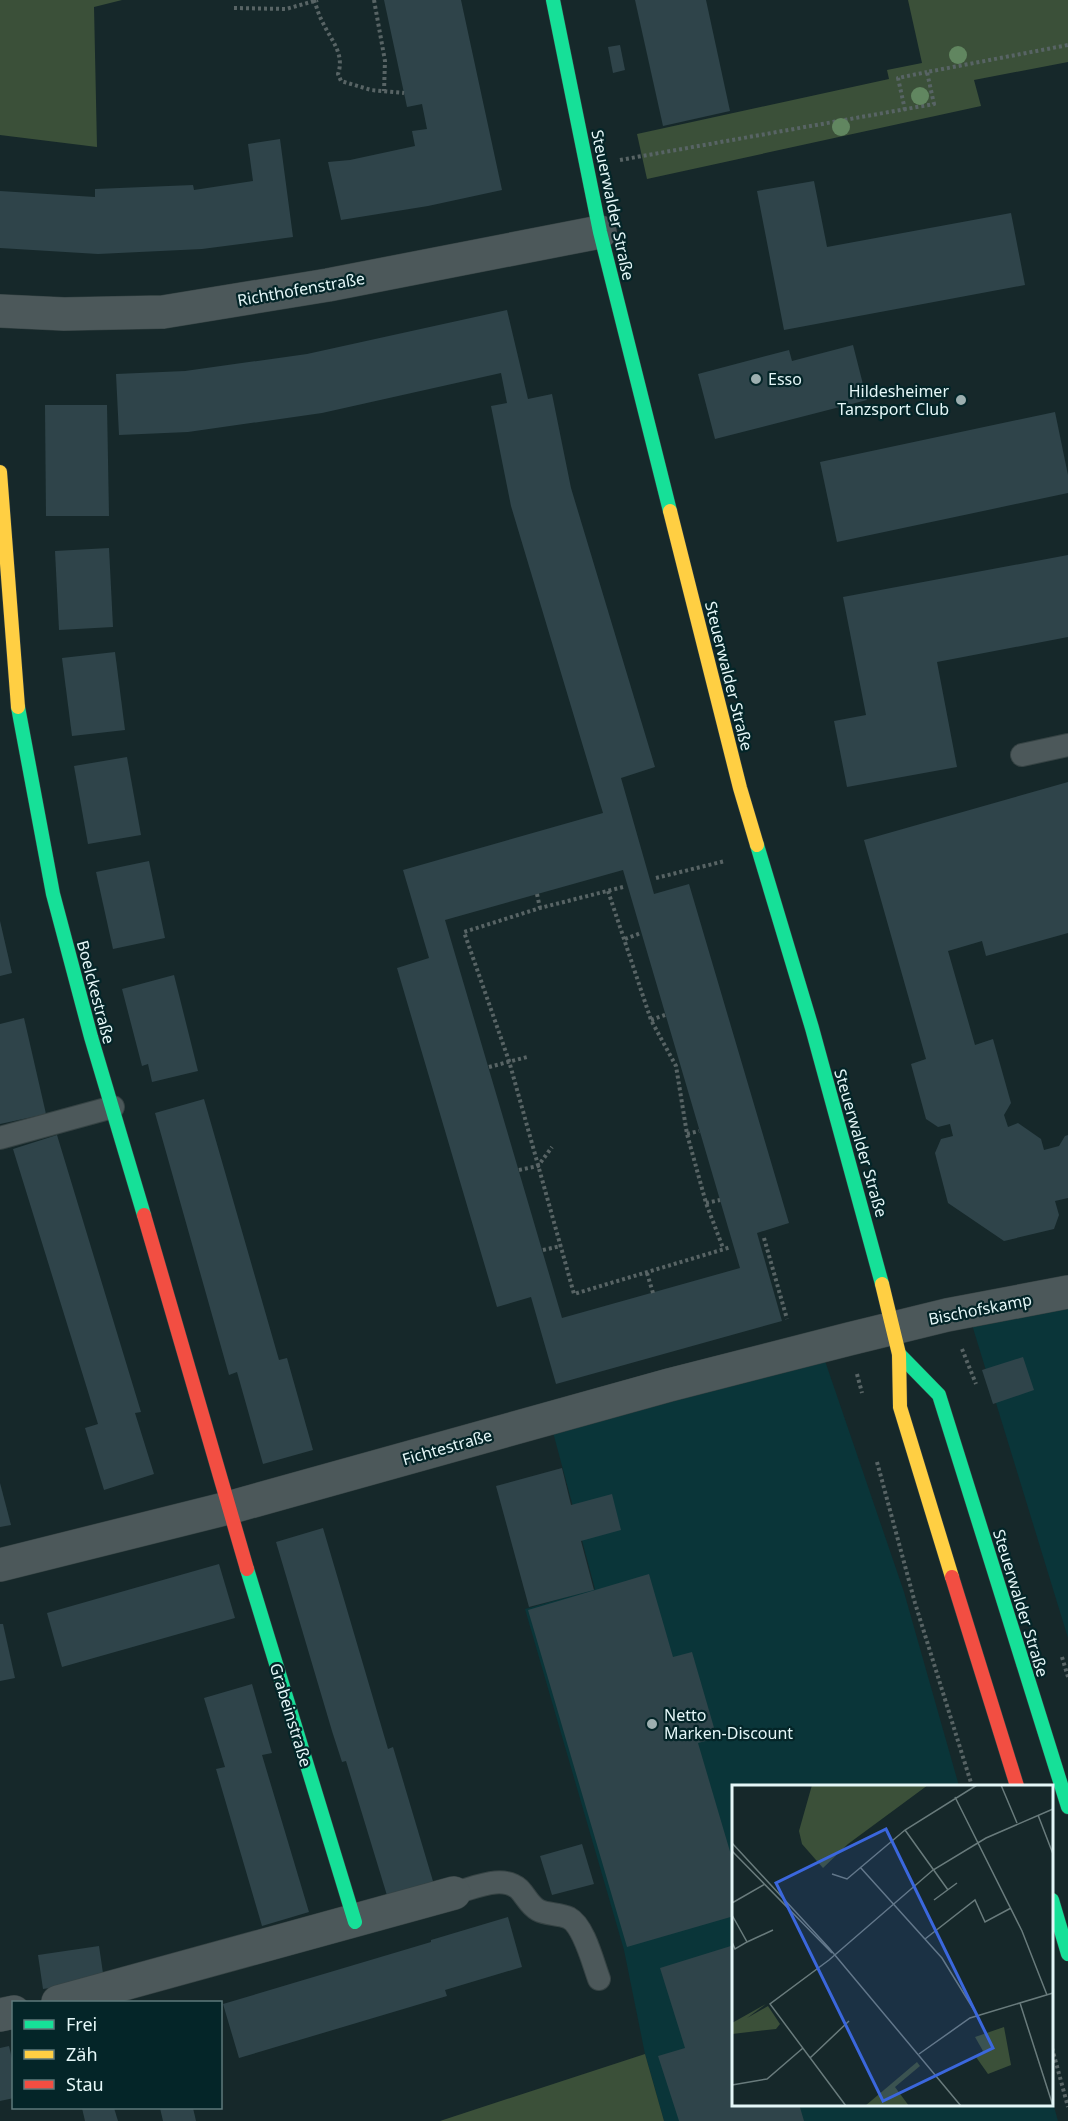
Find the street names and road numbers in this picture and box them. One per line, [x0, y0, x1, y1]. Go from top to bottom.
street label: Steuerwalder Straße [586, 128, 640, 282]
street label: Richthofenstraße [235, 267, 367, 311]
street label: Steuerwalder Straße [700, 599, 758, 753]
street label: Boelckestraße [72, 938, 120, 1046]
street label: Steuerwalder Straße [829, 1066, 893, 1220]
street label: Bischofskamp [926, 1288, 1034, 1330]
street label: Fichtestraße [399, 1424, 495, 1470]
street label: Steuerwalder Straße [988, 1526, 1054, 1680]
street label: Grabeinstraße [265, 1660, 317, 1770]

